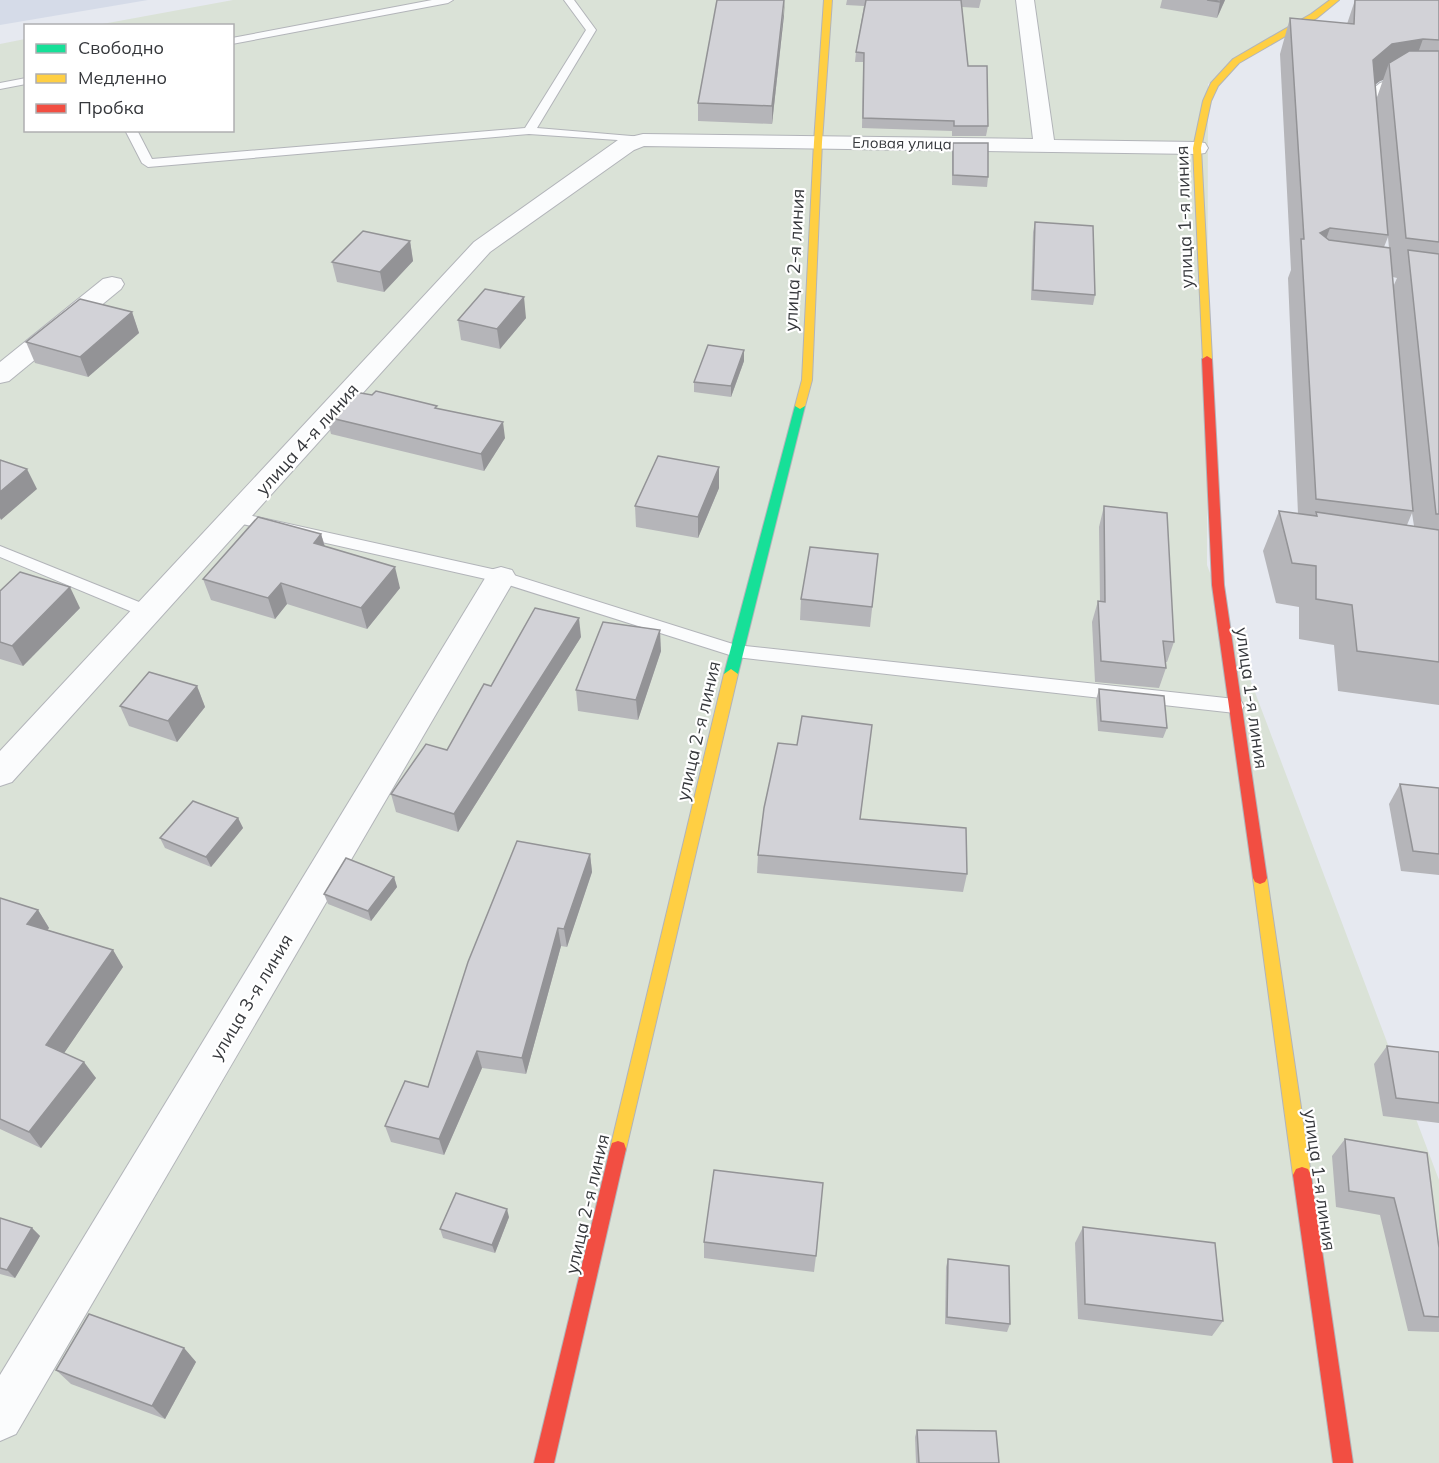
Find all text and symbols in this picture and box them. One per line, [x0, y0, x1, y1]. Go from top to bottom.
legend [24, 24, 234, 132]
text: Свободно [78, 36, 164, 59]
text: Медленно [78, 66, 167, 89]
text: Пробка [78, 96, 144, 119]
street label: Еловая улица [852, 133, 952, 153]
street label: улица 1-я линия [1170, 145, 1198, 289]
street label: улица 2-я линия [779, 188, 809, 332]
street label: улица 4-я линия [251, 378, 363, 500]
street label: улица 1-я линия [1231, 626, 1273, 770]
street label: улица 2-я линия [671, 659, 725, 803]
street label: улица 3-я линия [204, 930, 298, 1064]
street label: улица 1-я линия [1299, 1108, 1341, 1252]
street label: улица 2-я линия [560, 1132, 614, 1276]

